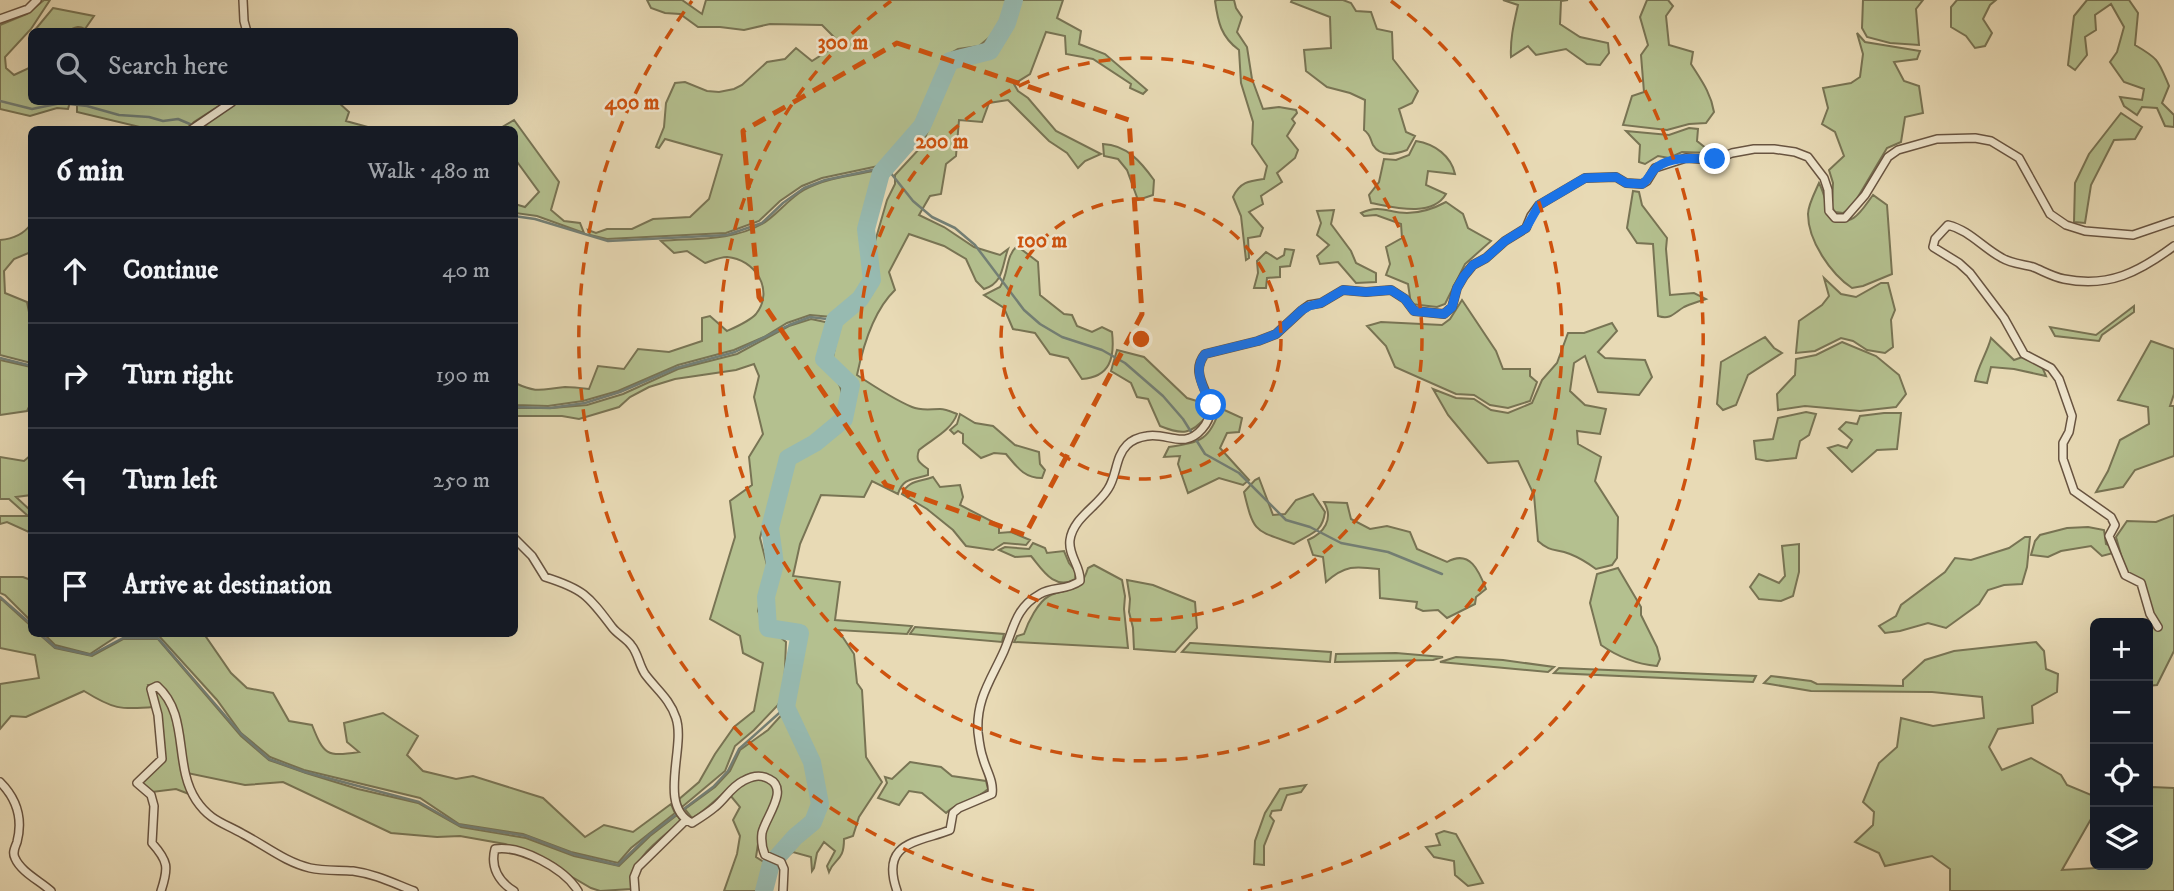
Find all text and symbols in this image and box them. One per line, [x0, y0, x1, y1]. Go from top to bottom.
search box [28, 28, 518, 105]
text: 300 m [818, 30, 869, 56]
icon: search [52, 48, 90, 86]
text: Search here [108, 50, 228, 83]
text: 400 m [605, 90, 660, 116]
text: 200 m [915, 129, 969, 155]
route end [1699, 143, 1730, 174]
text: 6 min [56, 153, 124, 190]
text: Walk · 480 m [367, 157, 490, 186]
text: 100 m [1017, 228, 1067, 254]
icon: ahead [56, 252, 94, 290]
text: Continue [123, 254, 218, 287]
text: 40 m [442, 256, 490, 285]
centre of rings [1129, 327, 1153, 351]
icon: right [56, 357, 94, 395]
text: Turn right [123, 359, 233, 392]
text: 190 m [436, 361, 490, 390]
route start [1195, 389, 1226, 420]
icon: left [56, 462, 94, 500]
text: Turn left [123, 464, 217, 497]
text: 250 m [433, 466, 490, 495]
icon: arrive [56, 567, 94, 605]
text: Arrive at destination [123, 569, 332, 602]
map controls [2090, 618, 2153, 870]
button: + [2090, 618, 2153, 681]
button: − [2090, 681, 2153, 744]
button: locate [2090, 744, 2153, 807]
button: layers [2090, 807, 2153, 870]

